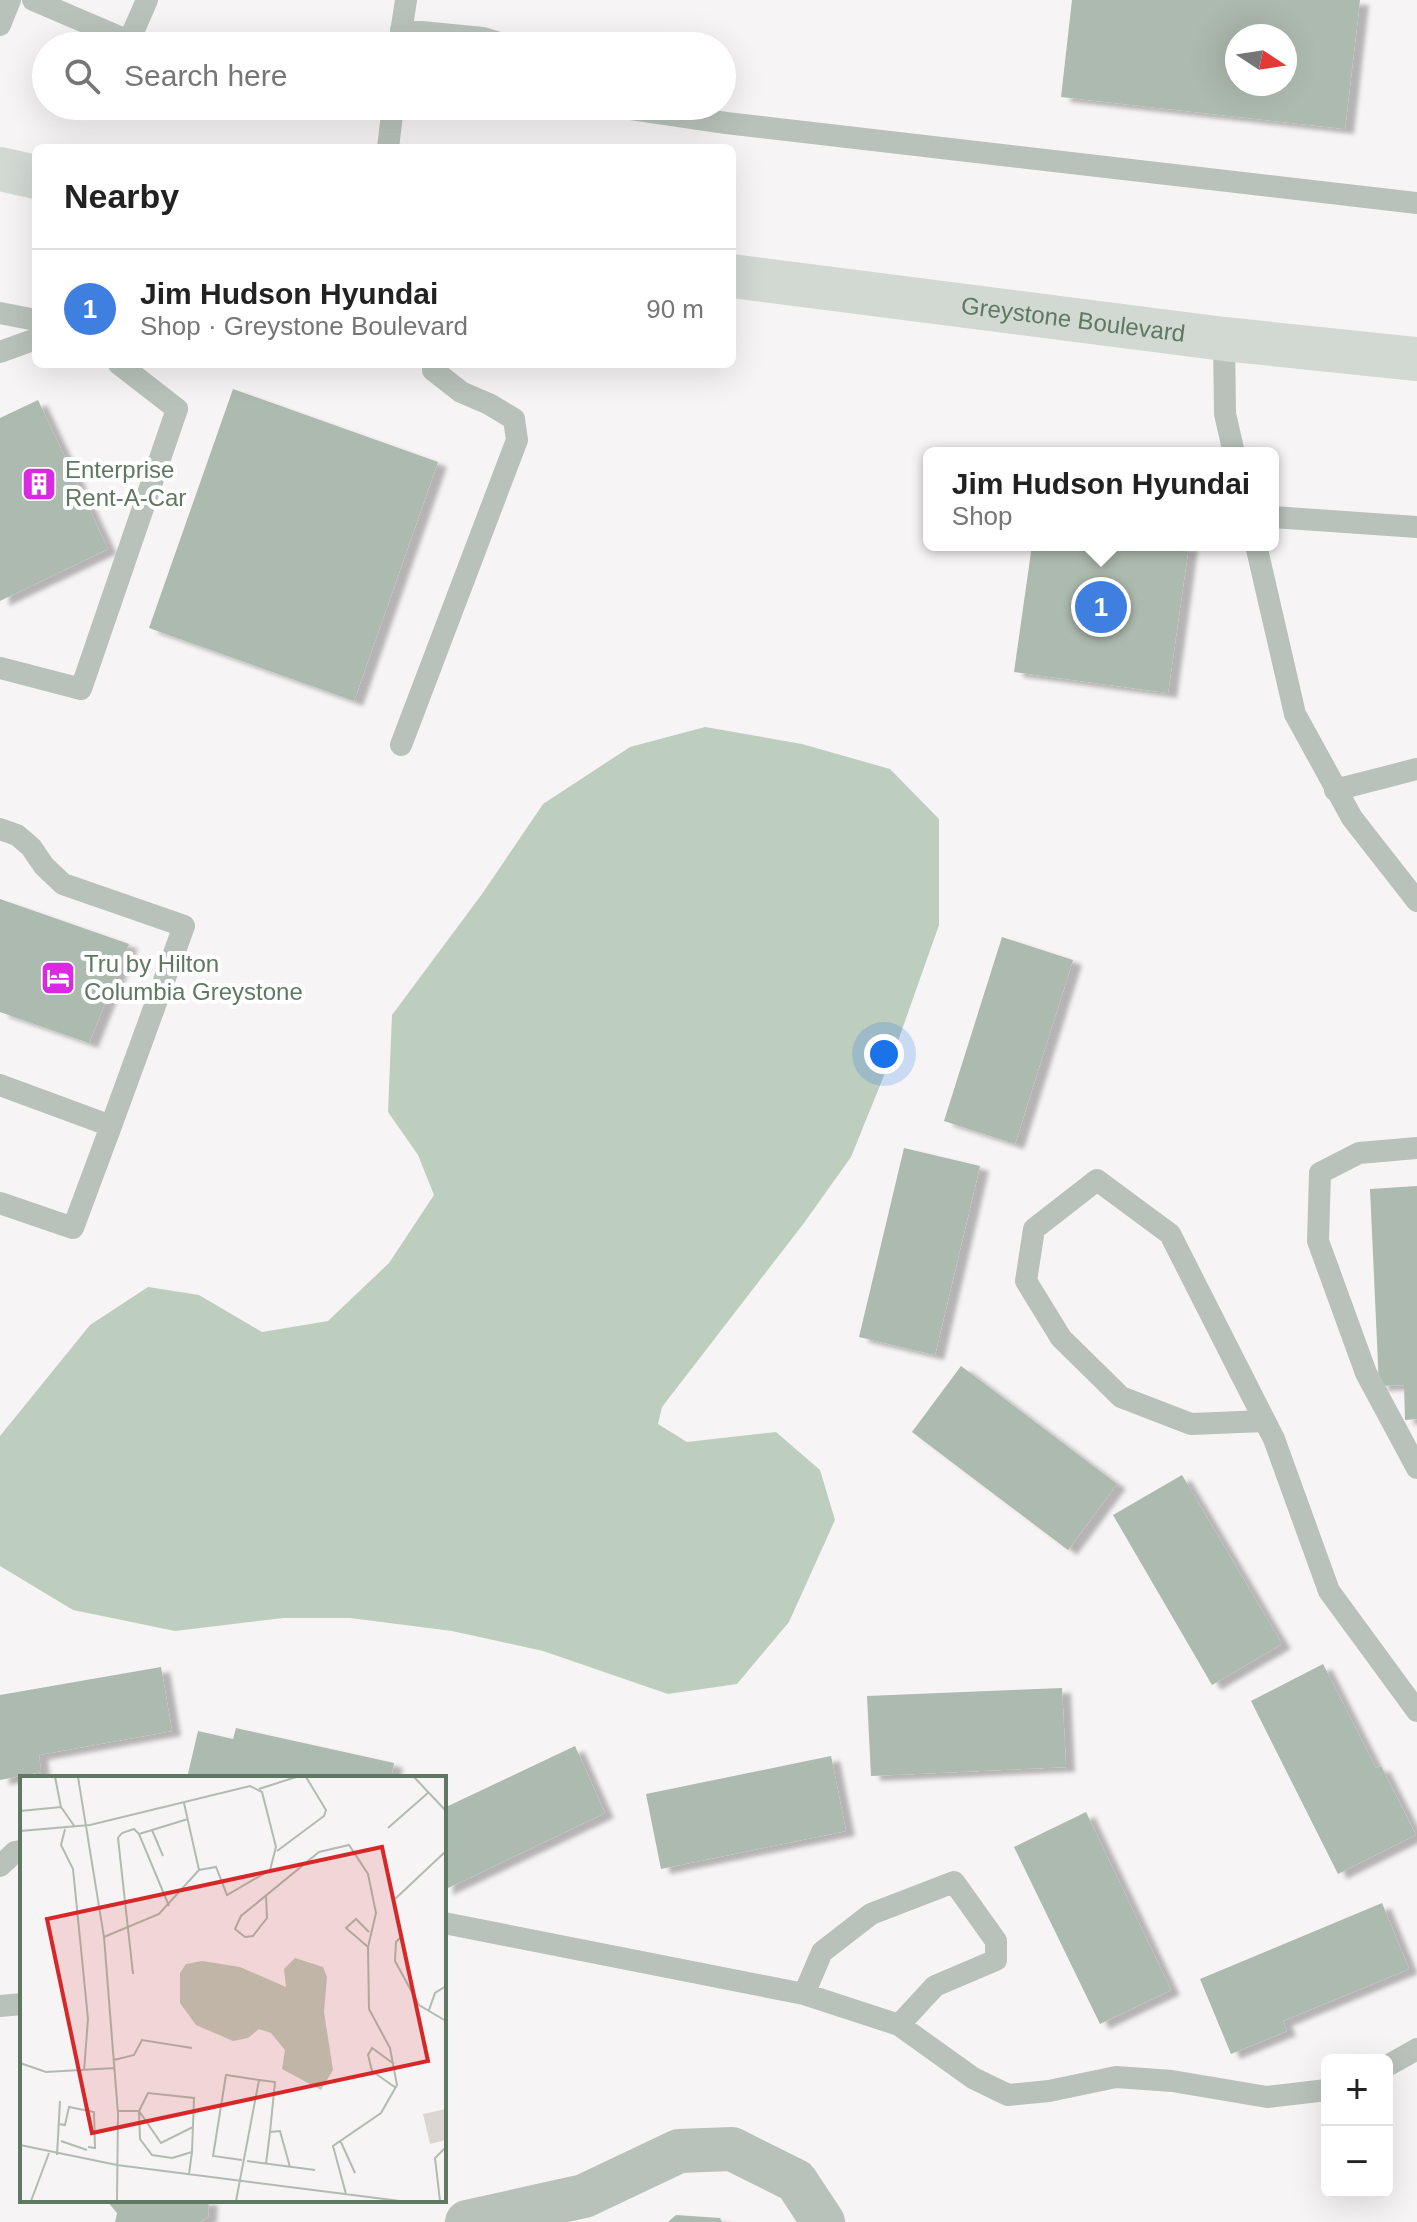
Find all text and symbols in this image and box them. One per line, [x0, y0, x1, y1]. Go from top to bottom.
north arrow [1225, 24, 1297, 96]
search box [32, 32, 736, 120]
icon: search [60, 54, 104, 98]
text: Search here [124, 59, 287, 92]
text: Nearby [64, 177, 179, 215]
text: Jim Hudson Hyundai [140, 277, 438, 310]
street label: Greystone Boulevard [960, 291, 1187, 347]
text: 1 [83, 294, 97, 324]
text: 90 m [646, 294, 704, 324]
text: Shop · Greystone Boulevard [140, 311, 468, 341]
popup [923, 447, 1279, 551]
place label: Enterprise Rent-A-Car [65, 456, 186, 511]
building icon: Enterprise Rent-A-Car [20, 465, 58, 503]
text: Jim Hudson Hyundai [952, 467, 1250, 500]
text: Shop [952, 501, 1013, 531]
pin: 1 [1075, 577, 1127, 637]
place label: Tru by Hilton Columbia Greystone [84, 950, 303, 1005]
hotel icon: Tru by Hilton Columbia Greystone [39, 959, 77, 997]
your location [864, 1034, 904, 1074]
inset map [20, 1776, 446, 2202]
map controls [1321, 2054, 1393, 2198]
button: + [1321, 2054, 1393, 2126]
button: − [1321, 2126, 1393, 2198]

